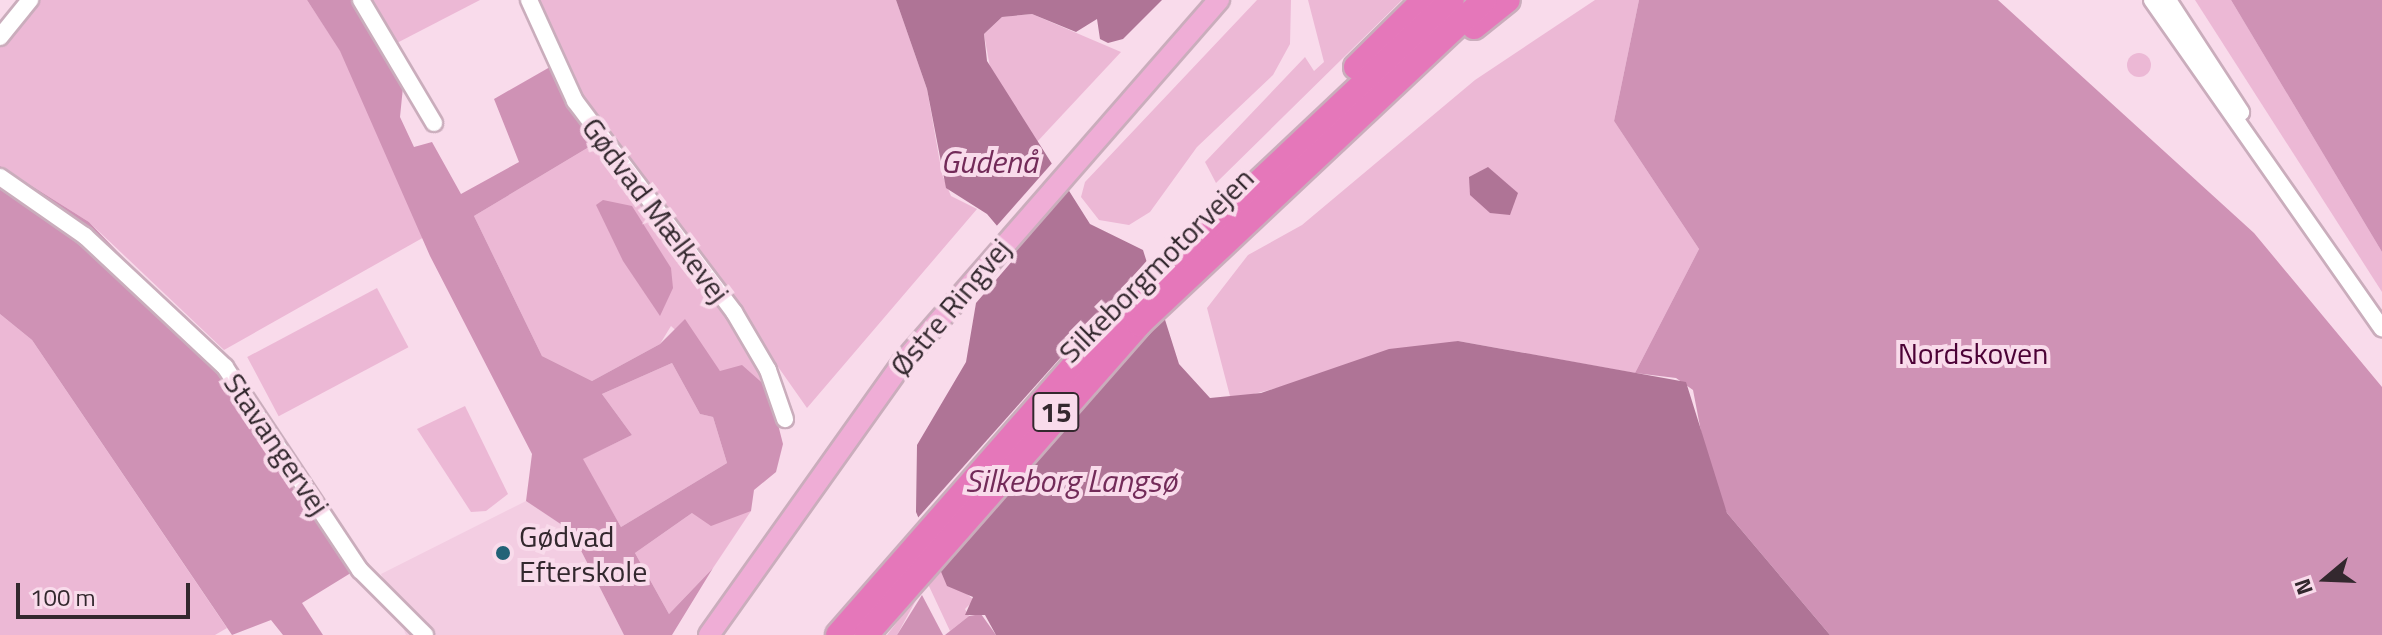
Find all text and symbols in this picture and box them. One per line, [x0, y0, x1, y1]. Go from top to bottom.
street label: Gødvad Mælkevej [575, 110, 737, 310]
water label: Gudenå [941, 142, 1037, 180]
street label: Silkeborgmotorvejen [1051, 160, 1261, 370]
street label: Østre Ringvej [882, 231, 1018, 383]
park label: Nordskoven [1898, 335, 2048, 371]
street label: Stavangervej [216, 366, 338, 522]
road number: 15 [1032, 388, 1080, 436]
water label: Silkeborg Langsø [965, 461, 1177, 499]
place label: Gødvad Efterskole [519, 518, 647, 588]
north arrow [2286, 539, 2366, 619]
marker: Gødvad Efterskole [494, 544, 512, 562]
scale bar [20, 567, 194, 617]
text: N [2285, 574, 2322, 600]
text: 100 m [30, 579, 96, 615]

